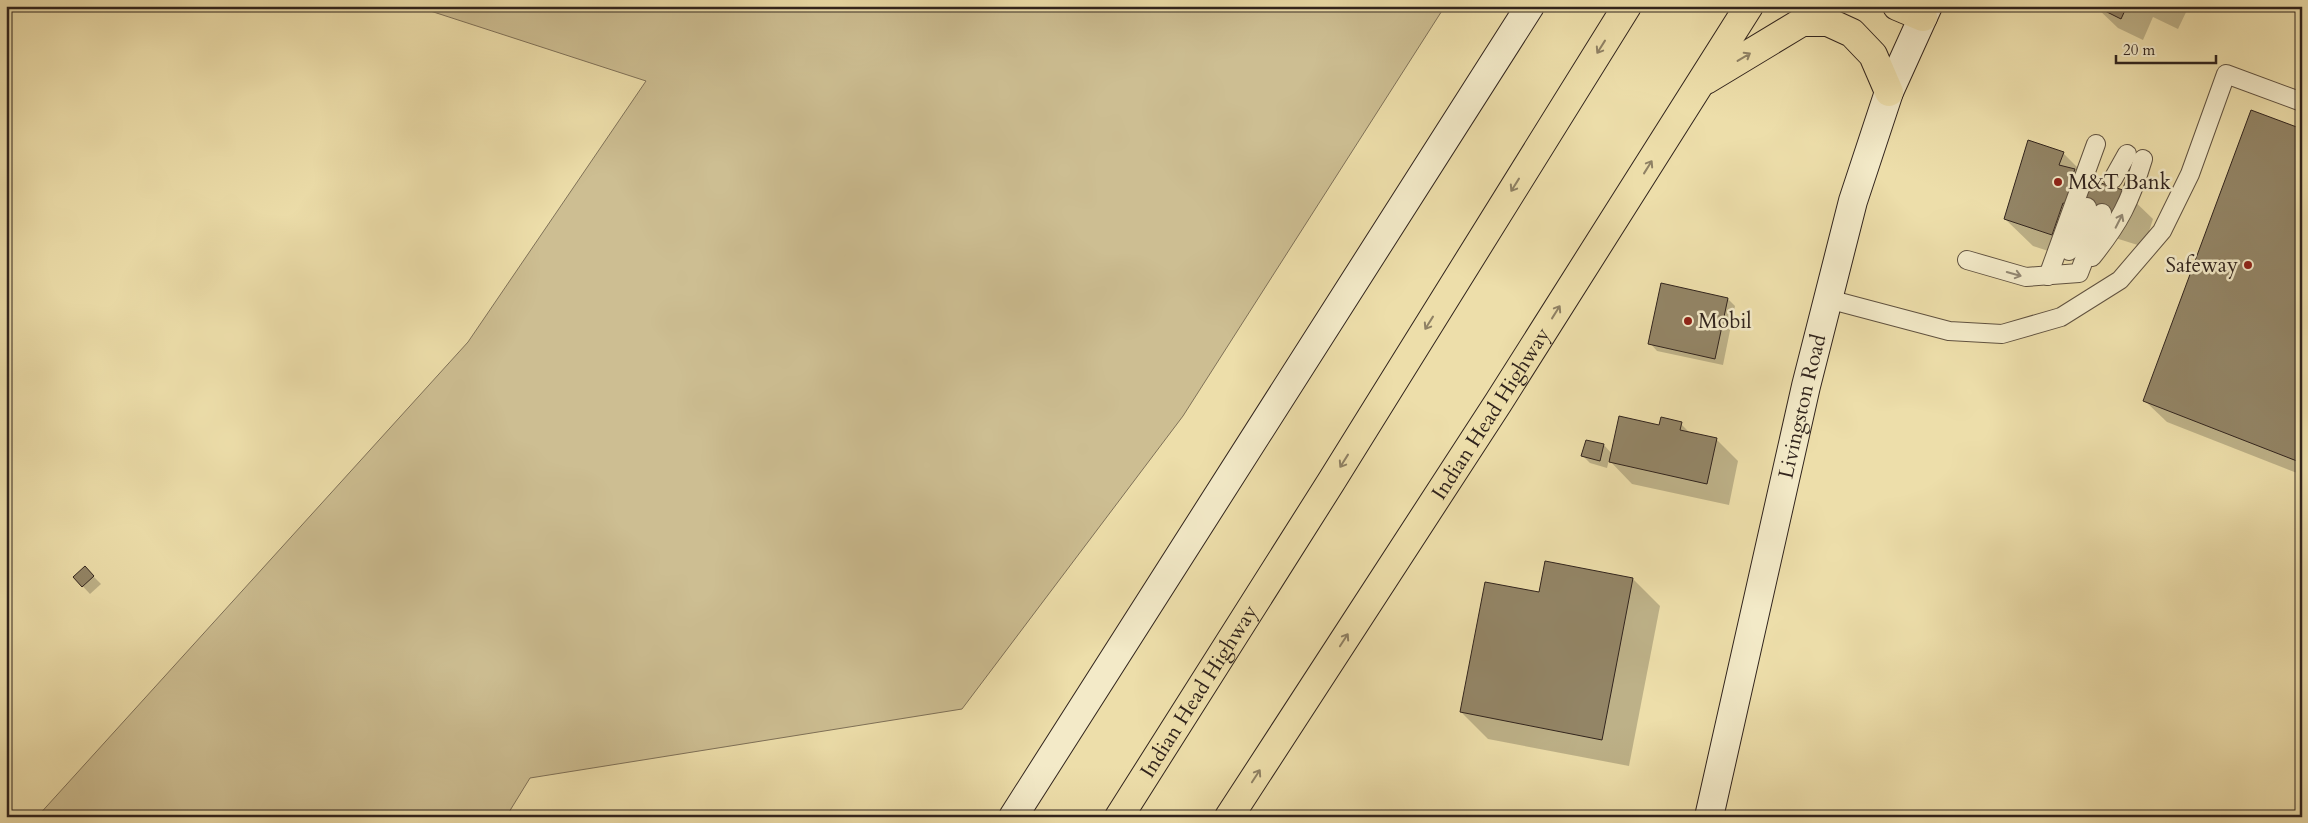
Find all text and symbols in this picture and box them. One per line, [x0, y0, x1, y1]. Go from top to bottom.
scale bar [2116, 32, 2216, 64]
one-way arrow [1596, 40, 1606, 54]
text: 20 m [2123, 40, 2155, 60]
one-way arrow [1736, 51, 1750, 61]
one-way arrow [1644, 160, 1654, 174]
place label: M&T Bank [2068, 168, 2172, 197]
marker: M&T Bank [2052, 176, 2064, 188]
one-way arrow [1509, 178, 1520, 192]
one-way arrow [2114, 213, 2124, 228]
place label: Safeway [2165, 251, 2238, 280]
marker: Safeway [2242, 259, 2254, 271]
one-way arrow [2005, 269, 2021, 279]
one-way arrow [1551, 306, 1561, 320]
place label: Mobil [1698, 307, 1752, 336]
marker: Mobil [1682, 315, 1694, 327]
one-way arrow [1424, 316, 1434, 330]
street label: Indian Head Highway [1425, 322, 1557, 506]
street label: Livingston Road [1772, 331, 1834, 482]
one-way arrow [1338, 454, 1348, 468]
street label: Indian Head Highway [1133, 599, 1265, 783]
one-way arrow [1340, 633, 1350, 647]
one-way arrow [1251, 769, 1261, 783]

